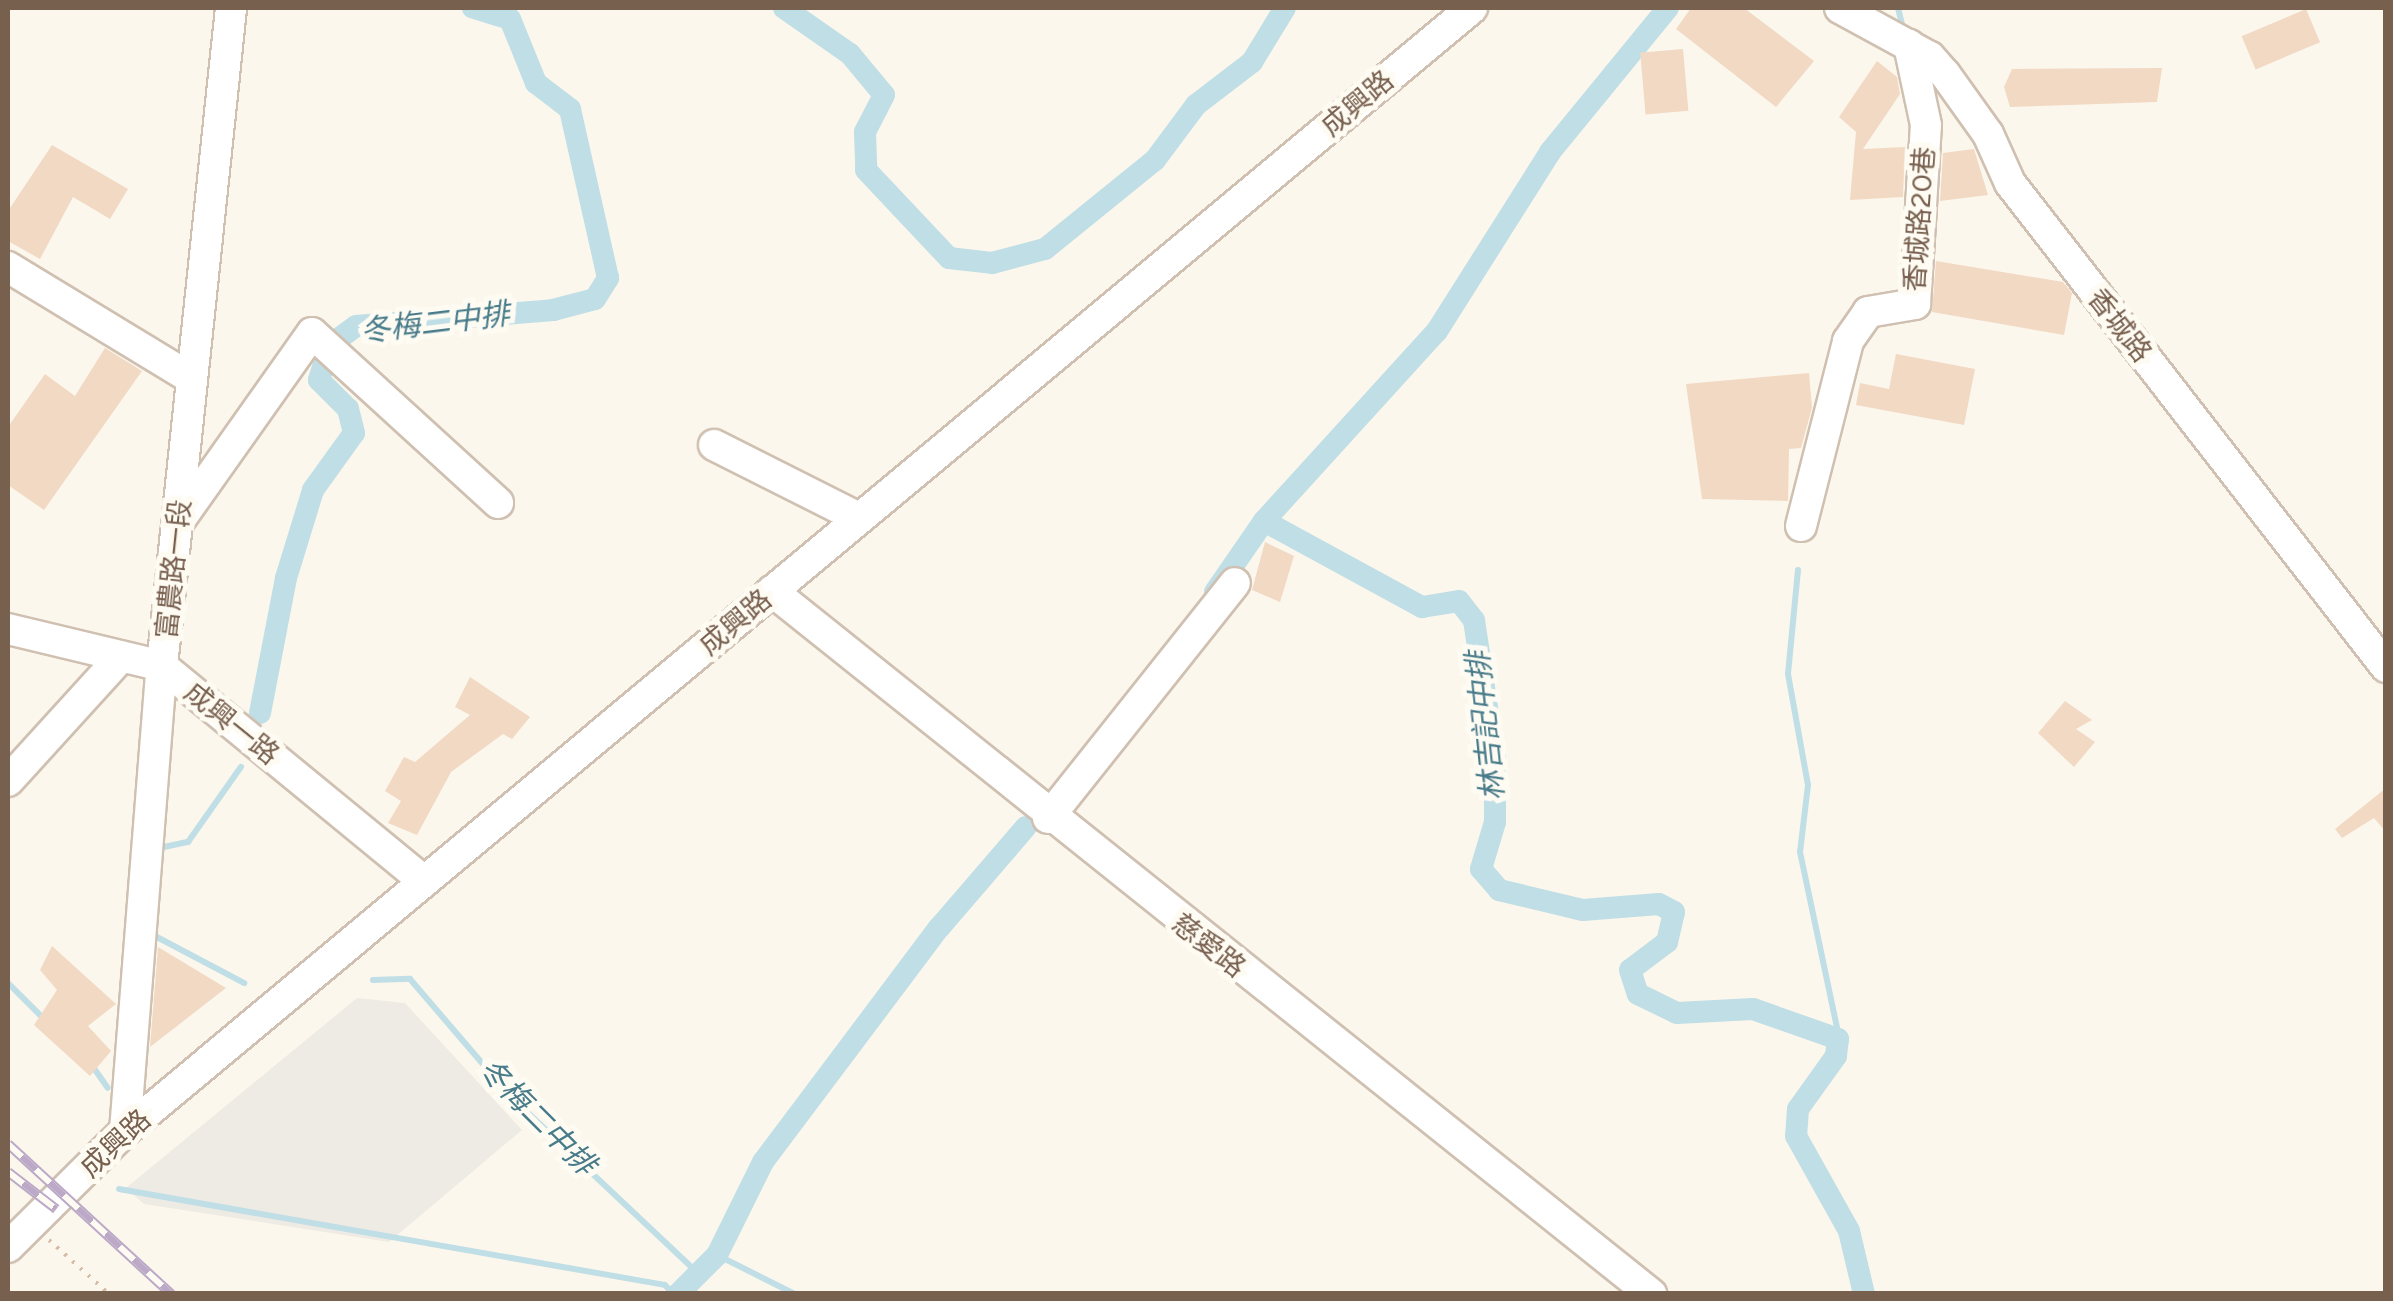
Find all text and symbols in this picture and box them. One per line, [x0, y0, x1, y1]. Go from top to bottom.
street label: 成興路 [1314, 63, 1400, 143]
street label: 香城路20巷 [1897, 145, 1941, 293]
street label: 香城路 [2081, 282, 2159, 368]
water label: 冬梅二中排 [358, 296, 512, 350]
street label: 富農路一段 [149, 498, 197, 640]
street label: 成興路 [692, 582, 778, 662]
water label: 林吉記中排 [1460, 650, 1512, 802]
street label: 成興一路 [178, 675, 286, 771]
street label: 慈愛路 [1166, 906, 1252, 984]
water label: 冬梅二中排 [471, 1051, 603, 1183]
street label: 成興路 [73, 1102, 157, 1184]

